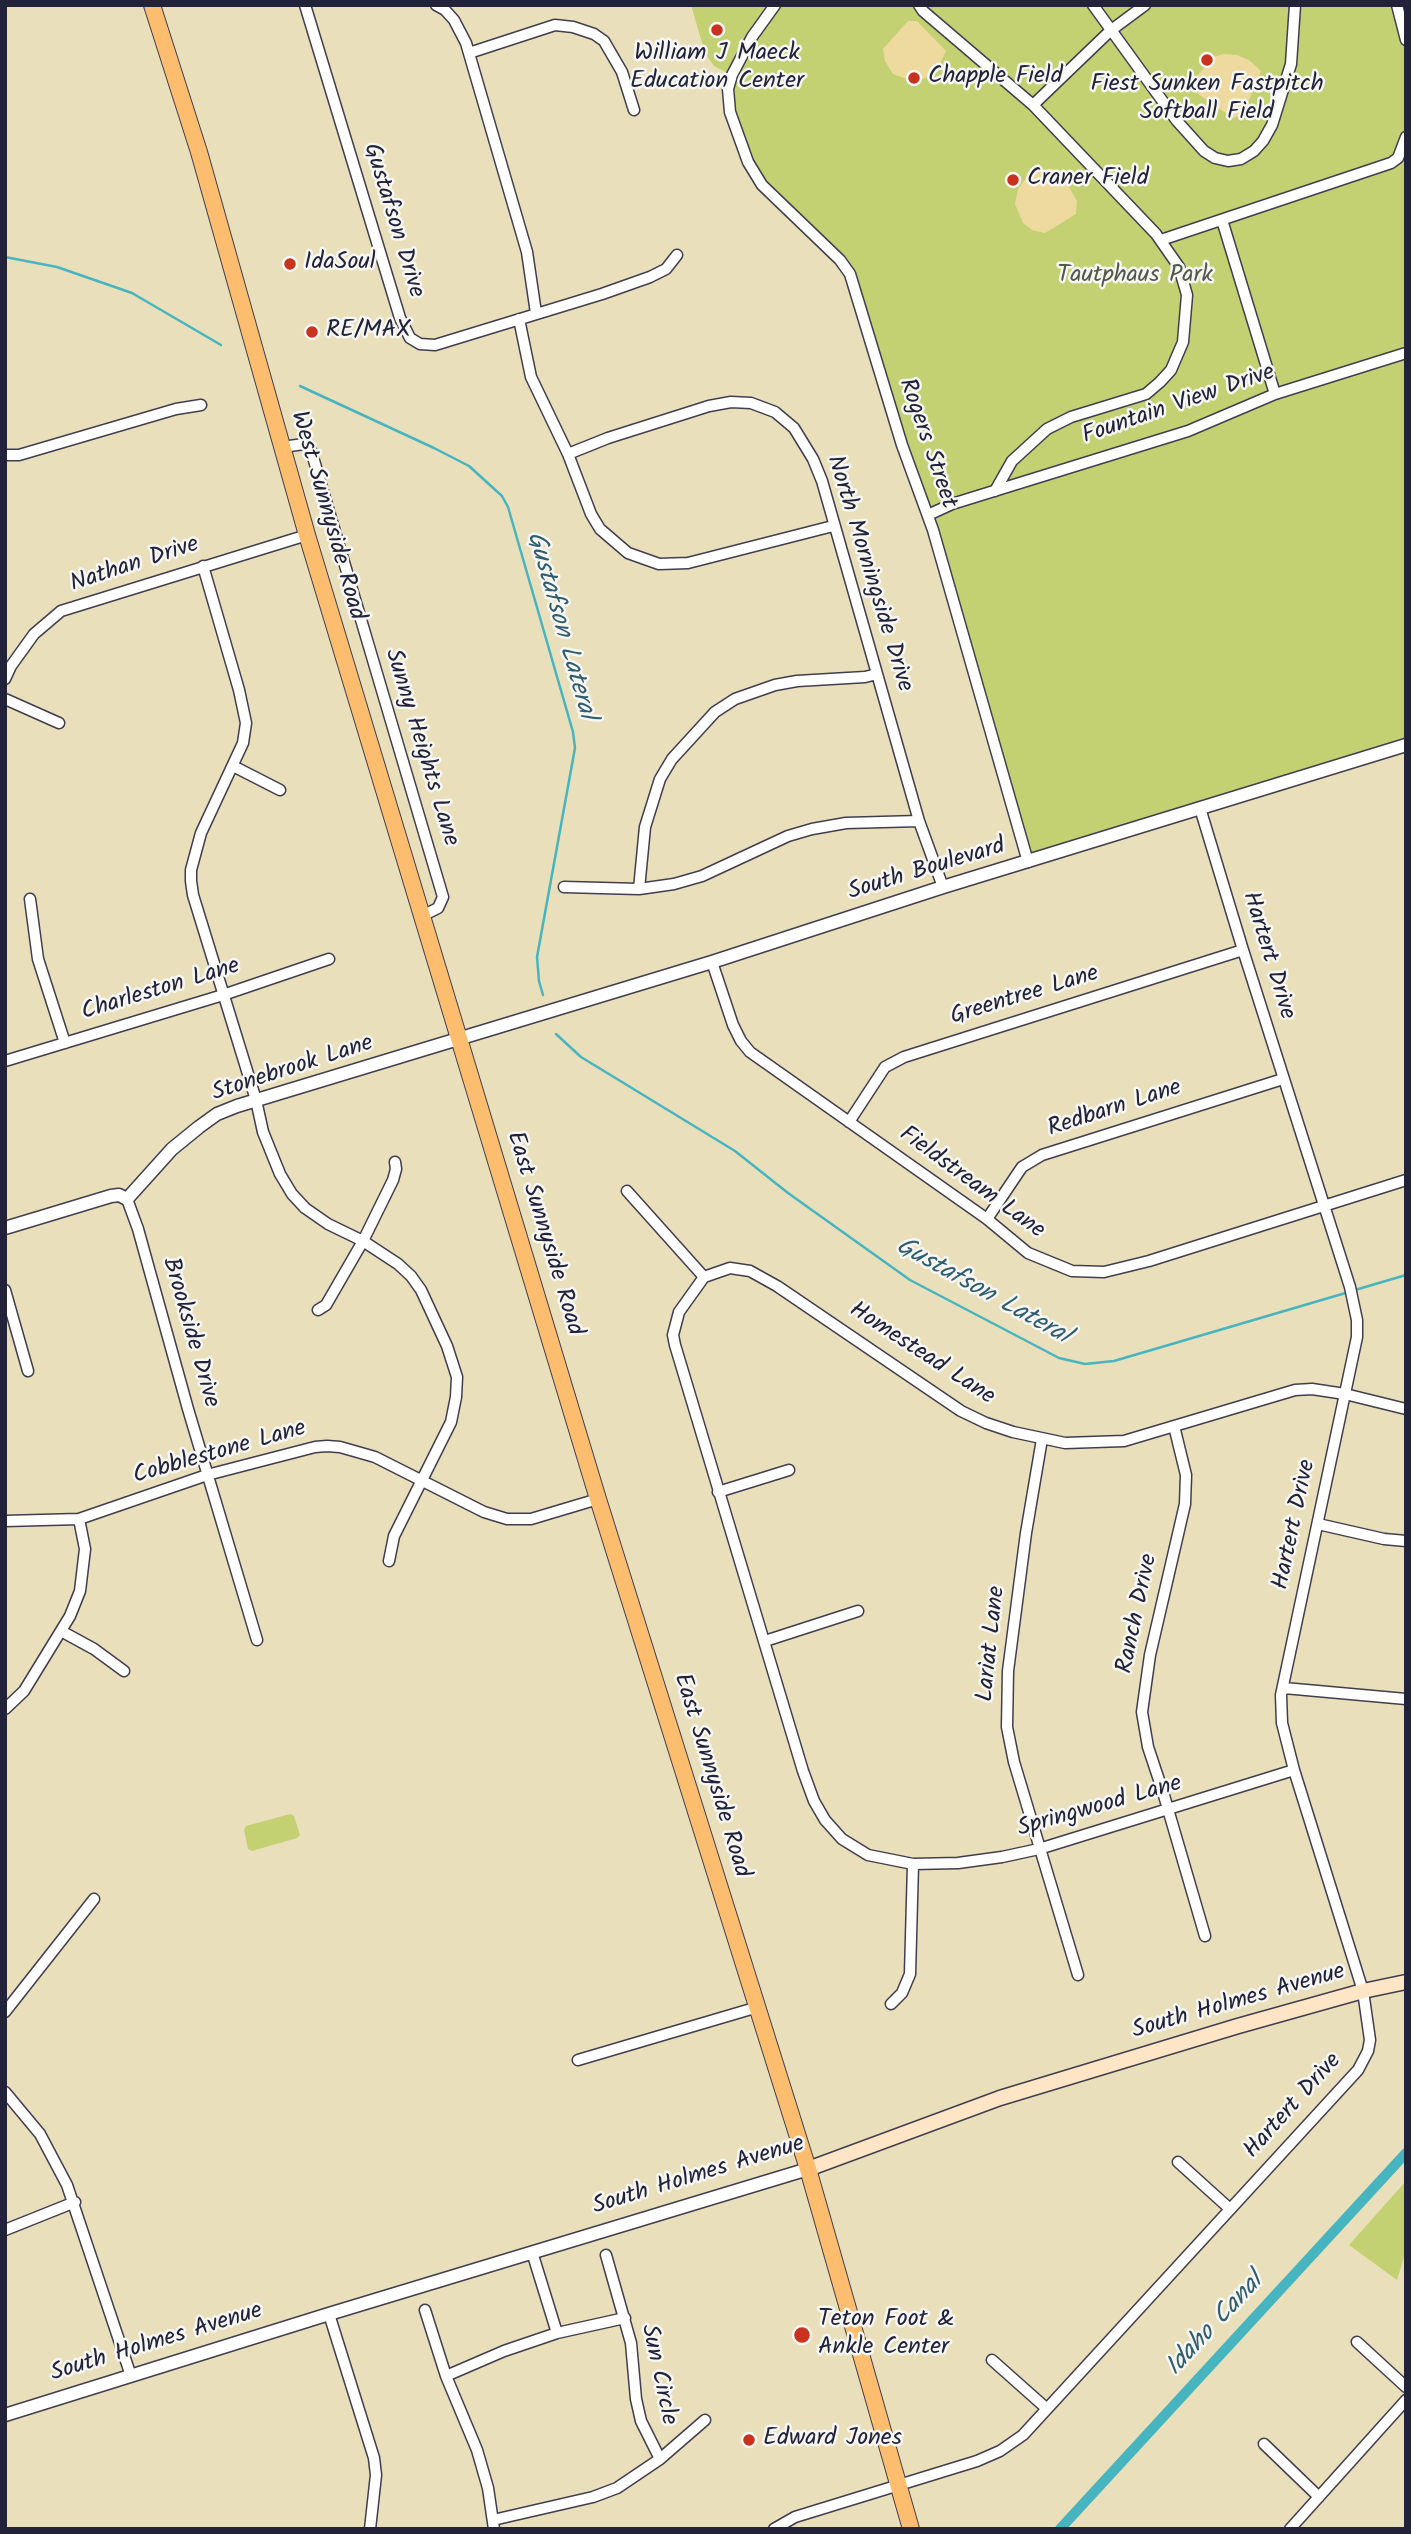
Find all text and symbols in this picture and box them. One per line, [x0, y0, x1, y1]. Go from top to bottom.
marker: William J Maeck Education Center [709, 22, 725, 38]
place label: William J Maeck Education Center [630, 41, 804, 97]
marker: Fiest Sunken Fastpitch Softball Field [1199, 52, 1215, 68]
place label: Chapple Field [928, 64, 1063, 92]
marker: Chapple Field [906, 70, 922, 86]
place label: Fiest Sunken Fastpitch Softball Field [1090, 72, 1324, 128]
street label: Gustafson Drive [355, 140, 429, 302]
place label: Craner Field [1027, 166, 1149, 194]
marker: Craner Field [1005, 172, 1021, 188]
place label: IdaSoul [304, 250, 376, 278]
marker: IdaSoul [282, 256, 298, 272]
park label: Tautphaus Park [1057, 263, 1213, 291]
place label: RE/MAX [326, 318, 411, 346]
marker: RE/MAX [304, 324, 320, 340]
street label: Fountain View Drive [1079, 360, 1279, 452]
street label: Rogers Street [890, 375, 962, 513]
street label: West Sunnyside Road [282, 408, 370, 624]
street label: North Morningside Drive [818, 452, 918, 696]
water label: Gustafson Lateral [517, 528, 601, 724]
street label: Nathan Drive [67, 532, 203, 600]
street label: Sunny Heights Lane [376, 646, 464, 850]
street label: South Boulevard [845, 833, 1009, 909]
street label: Hartert Drive [1234, 889, 1300, 1023]
street label: Charleston Lane [78, 953, 244, 1029]
street label: Greentree Lane [947, 961, 1103, 1033]
street label: Stonebrook Lane [209, 1030, 377, 1110]
street label: Redbarn Lane [1044, 1075, 1186, 1145]
street label: Fieldstream Lane [893, 1121, 1049, 1247]
street label: East Sunnyside Road [498, 1128, 588, 1340]
water label: Gustafson Lateral [890, 1232, 1074, 1354]
street label: Brookside Drive [154, 1255, 224, 1411]
street label: Homestead Lane [843, 1297, 999, 1413]
street label: Cobblestone Lane [130, 1416, 310, 1492]
street label: Hartert Drive [1268, 1457, 1324, 1593]
street label: Ranch Drive [1112, 1552, 1166, 1676]
street label: Lariat Lane [973, 1585, 1013, 1703]
street label: East Sunnyside Road [665, 1670, 755, 1882]
street label: Springwood Lane [1015, 1771, 1185, 1845]
street label: South Holmes Avenue [1129, 1959, 1349, 2047]
street label: Hartert Drive [1239, 2048, 1349, 2166]
street label: South Holmes Avenue [590, 2131, 808, 2223]
water label: Idaho Canal [1160, 2268, 1272, 2384]
street label: South Holmes Avenue [48, 2298, 266, 2390]
place label: Teton Foot & Ankle Center [818, 2307, 954, 2363]
street label: Sun Circle [632, 2322, 682, 2428]
marker: Teton Foot & Ankle Center [792, 2325, 812, 2345]
place label: Edward Jones [763, 2426, 902, 2454]
marker: Edward Jones [741, 2432, 757, 2448]

